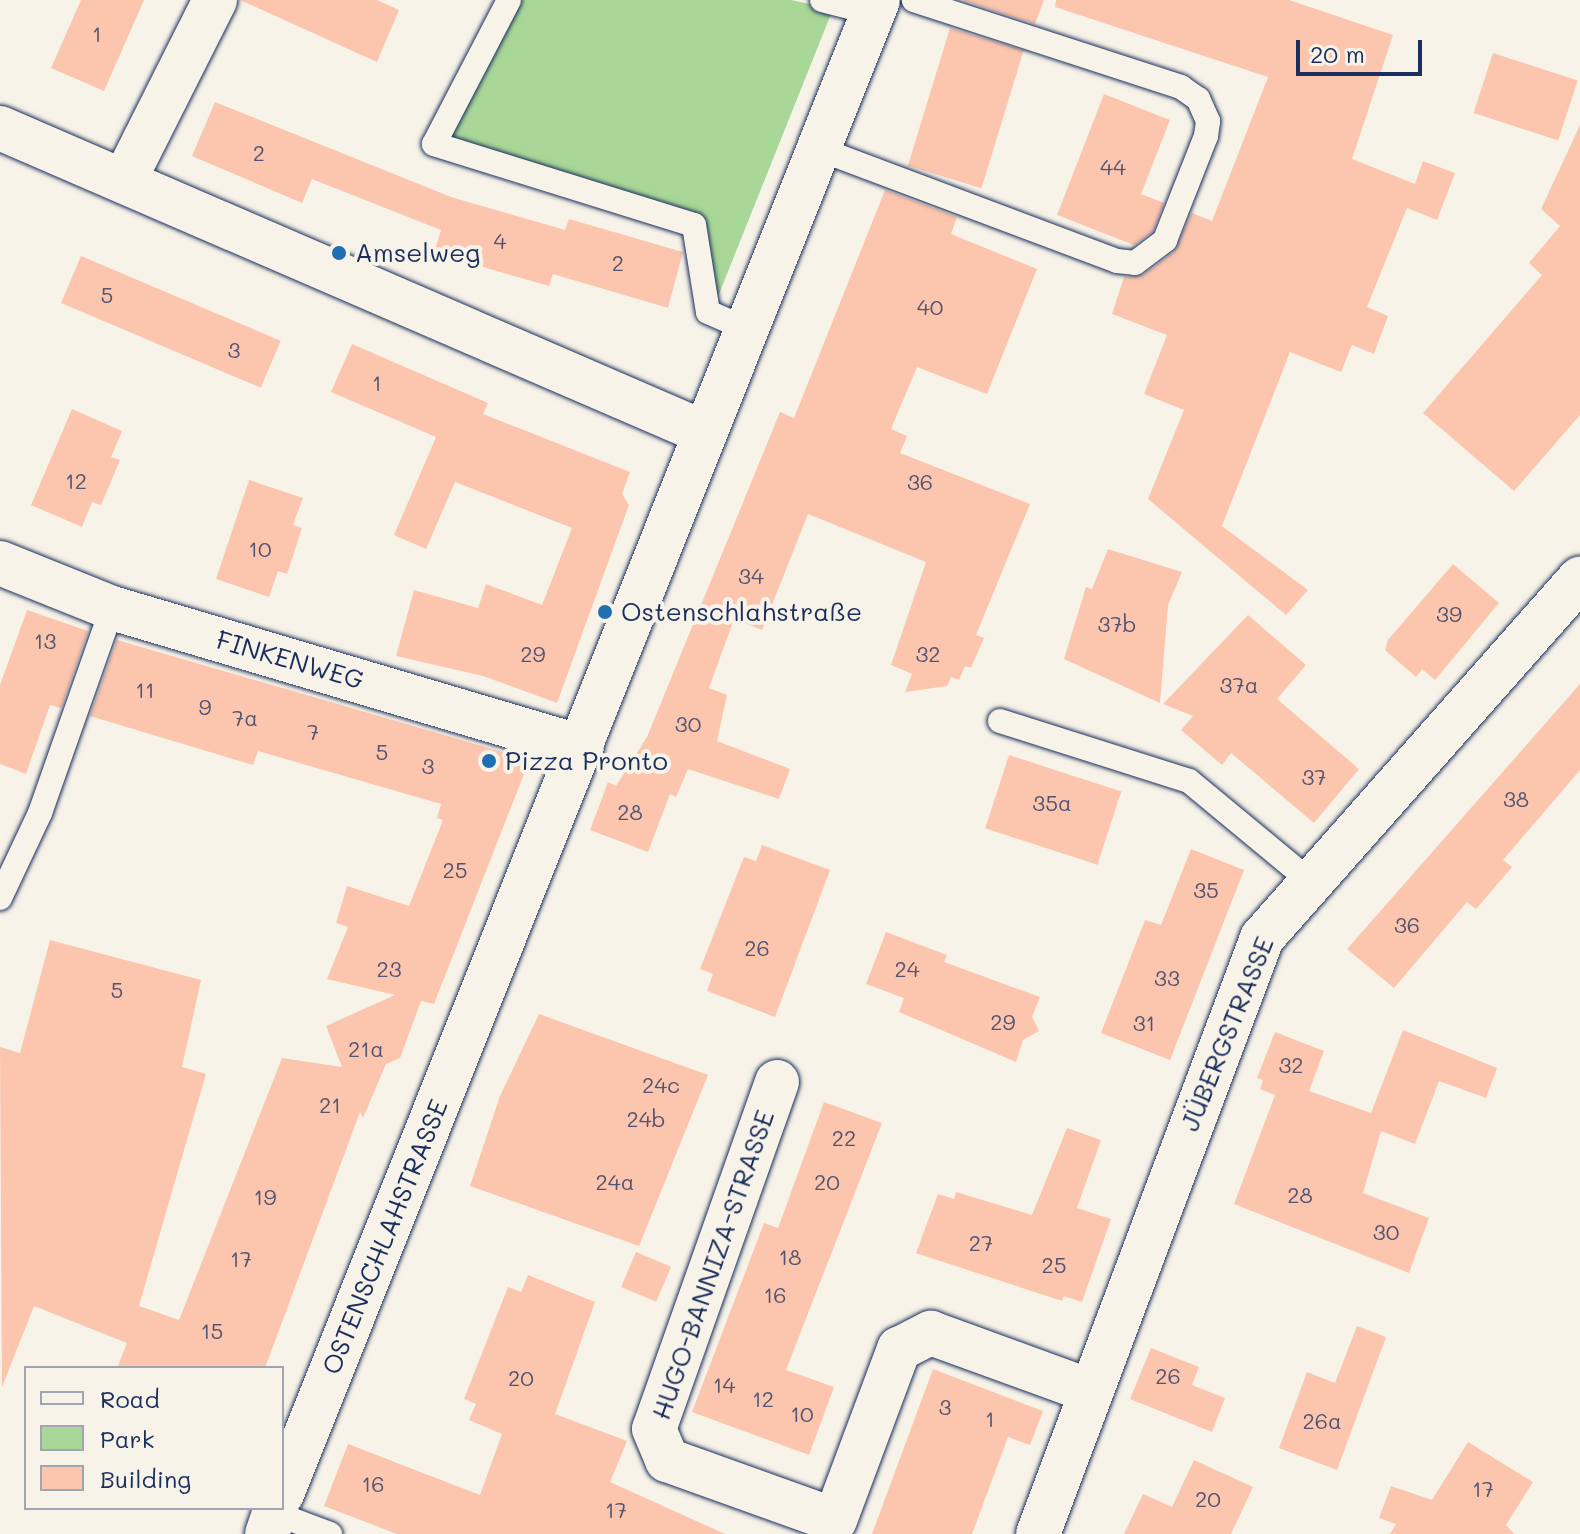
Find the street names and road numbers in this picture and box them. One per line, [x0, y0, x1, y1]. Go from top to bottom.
street label: FINKENWEG [213, 624, 367, 696]
street label: JÜBERGSTRASSE [1174, 932, 1280, 1136]
street label: OSTENSCHLAHSTRASSE [316, 1095, 454, 1379]
street label: HUGO-BANNIZA-STRASSE [645, 1106, 781, 1424]

